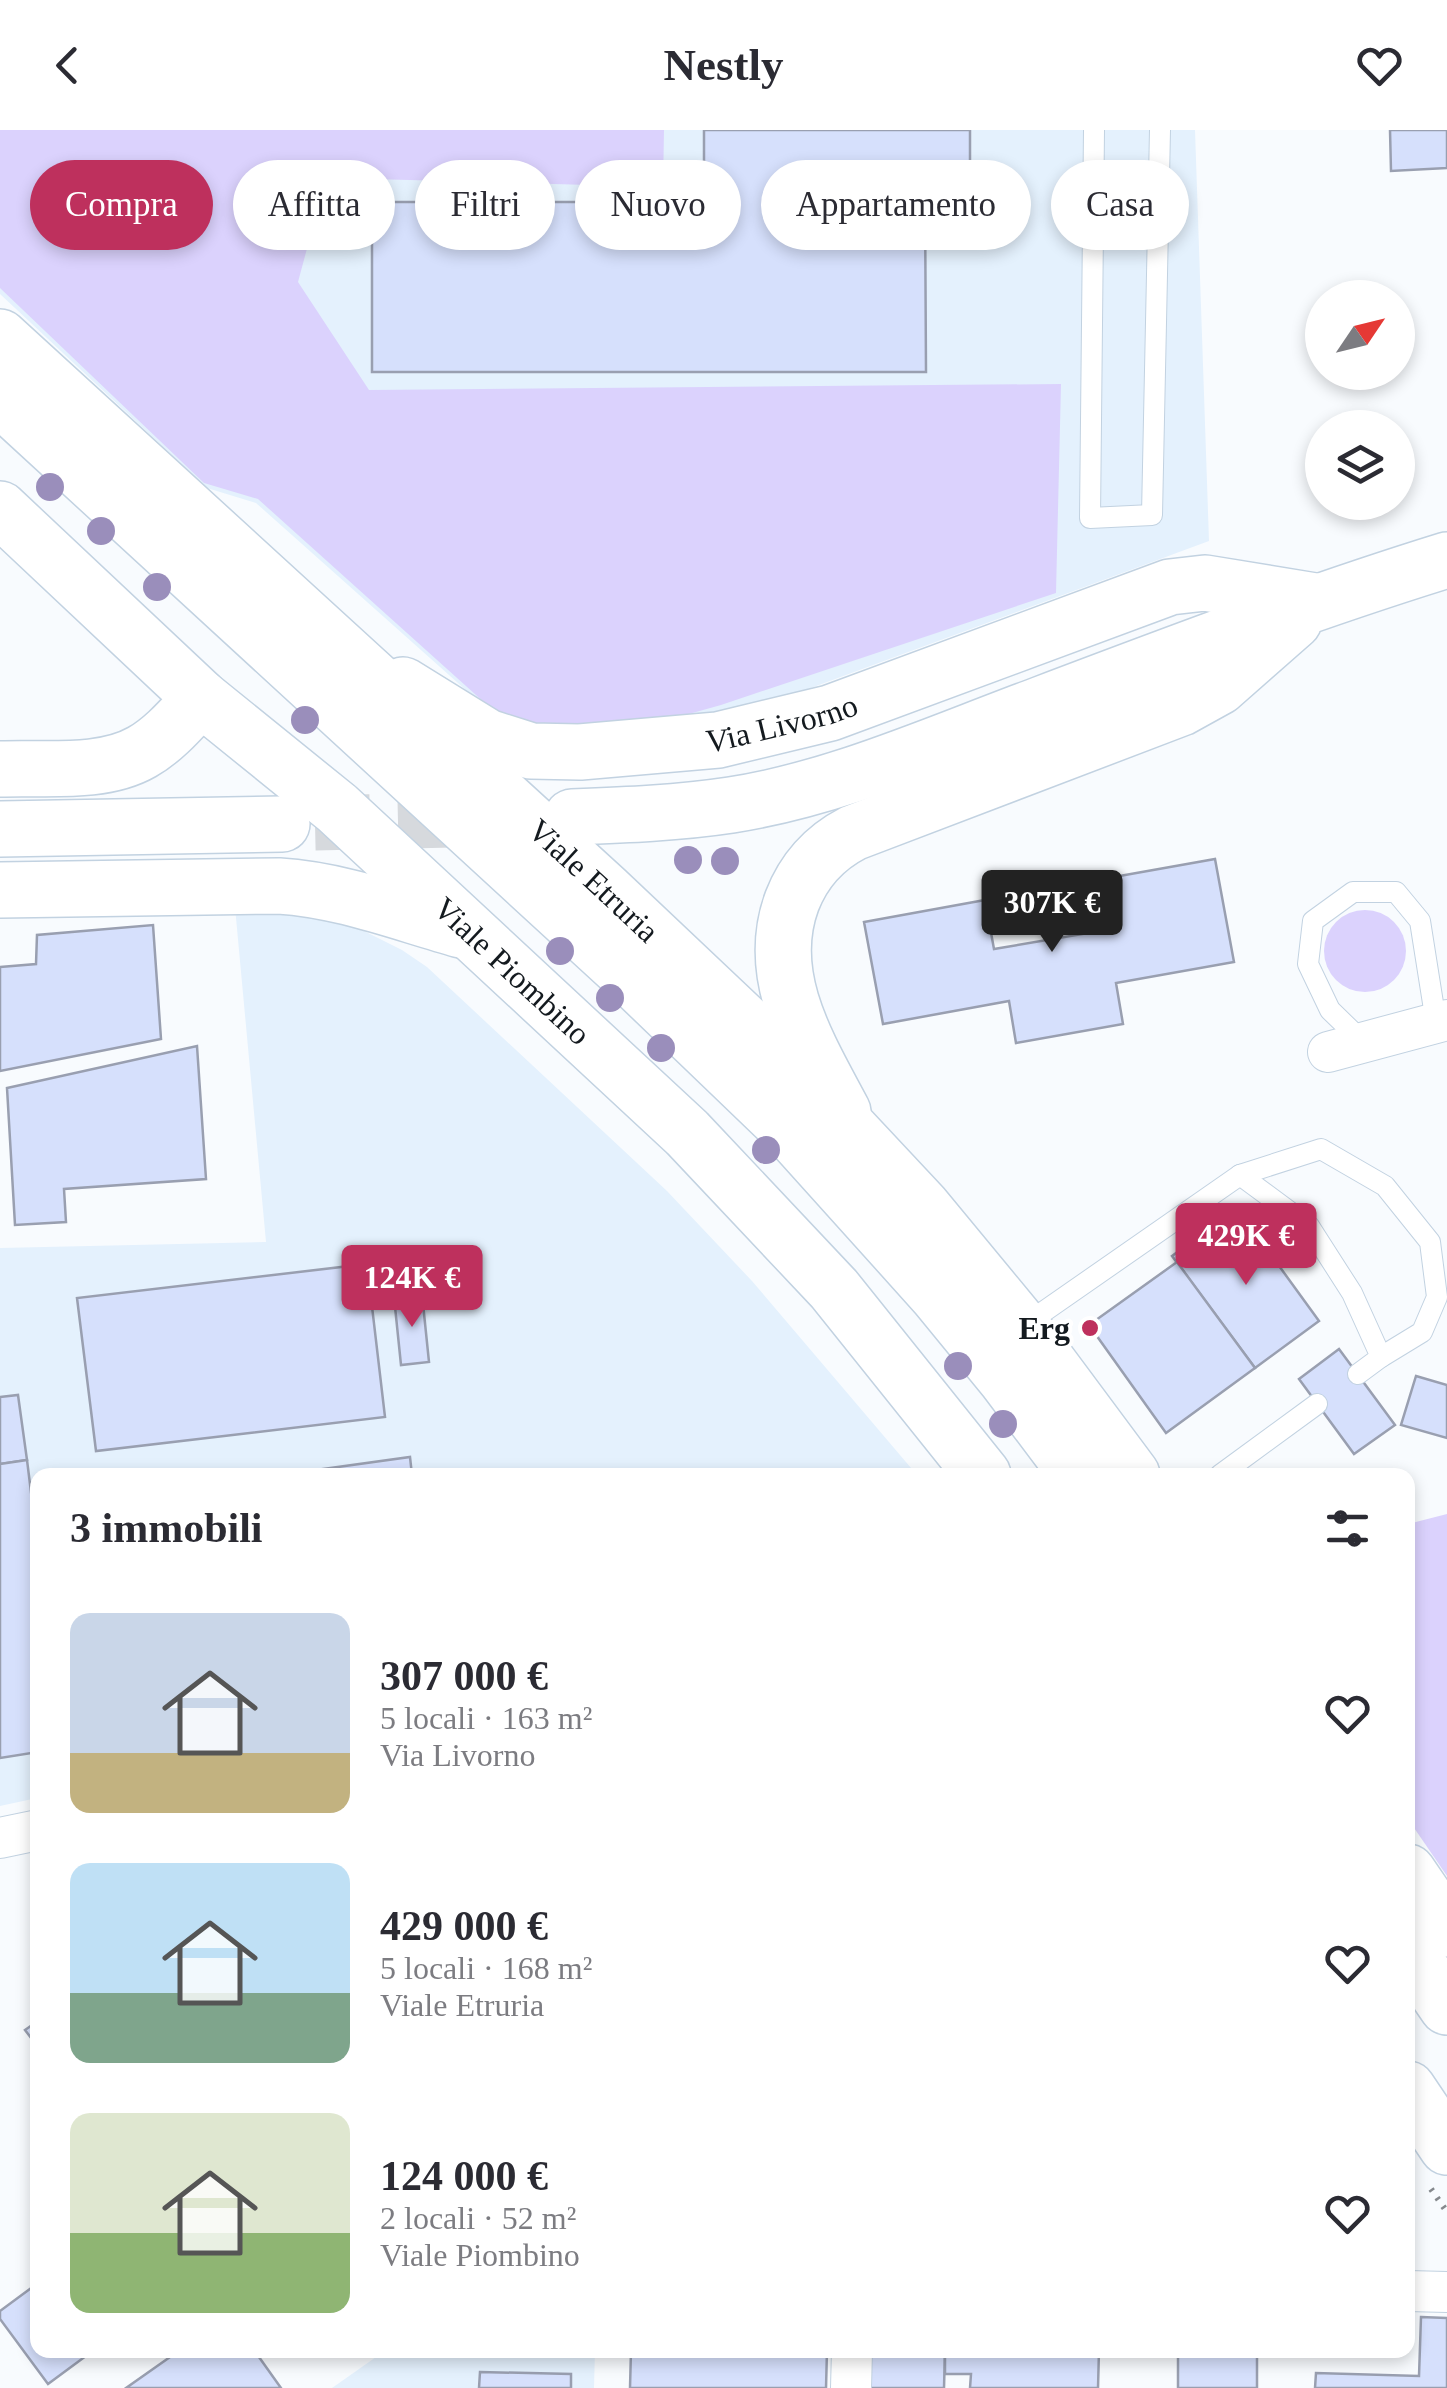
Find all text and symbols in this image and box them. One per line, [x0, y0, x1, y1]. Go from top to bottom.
icon: back [40, 38, 95, 93]
icon: heart [1352, 38, 1407, 93]
text: Nestly [664, 40, 783, 90]
chip: Compra [30, 160, 213, 250]
chip: Affitta [233, 160, 395, 250]
chip: Filtri [415, 160, 555, 250]
chip: Nuovo [575, 160, 741, 250]
chip: Appartamento [761, 160, 1031, 250]
chip: Casa [1051, 160, 1189, 250]
north arrow [1305, 280, 1415, 390]
map controls [1305, 280, 1415, 520]
button: layers [1305, 410, 1415, 520]
street label: Via Livorno [704, 686, 862, 759]
street label: Viale Etruria [521, 811, 666, 949]
pin: 307K € [971, 870, 1133, 955]
text: 307K € [1004, 884, 1100, 920]
street label: Viale Piombino [427, 890, 598, 1052]
pin: 429K € [1165, 1203, 1327, 1288]
text: 429K € [1198, 1217, 1294, 1253]
pin: 124K € [331, 1245, 493, 1330]
text: 124K € [364, 1259, 460, 1295]
place label: Erg [1018, 1310, 1070, 1346]
marker: Erg [1079, 1317, 1101, 1339]
icon: filters [1320, 1501, 1375, 1556]
text: 3 immobili [70, 1505, 263, 1551]
icon: home [150, 1653, 270, 1773]
text: 307 000 € [380, 1653, 548, 1699]
icon: heart [1320, 1686, 1375, 1741]
text: 5 locali · 163 m² [380, 1700, 592, 1736]
text: Via Livorno [380, 1737, 535, 1773]
icon: home [150, 1903, 270, 2023]
text: 429 000 € [380, 1903, 548, 1949]
icon: heart [1320, 1936, 1375, 1991]
text: 5 locali · 168 m² [380, 1950, 592, 1986]
text: Viale Etruria [380, 1987, 544, 2023]
icon: home [150, 2153, 270, 2273]
text: 124 000 € [380, 2153, 548, 2199]
icon: heart [1320, 2186, 1375, 2241]
text: 2 locali · 52 m² [380, 2200, 576, 2236]
text: Viale Piombino [380, 2237, 580, 2273]

